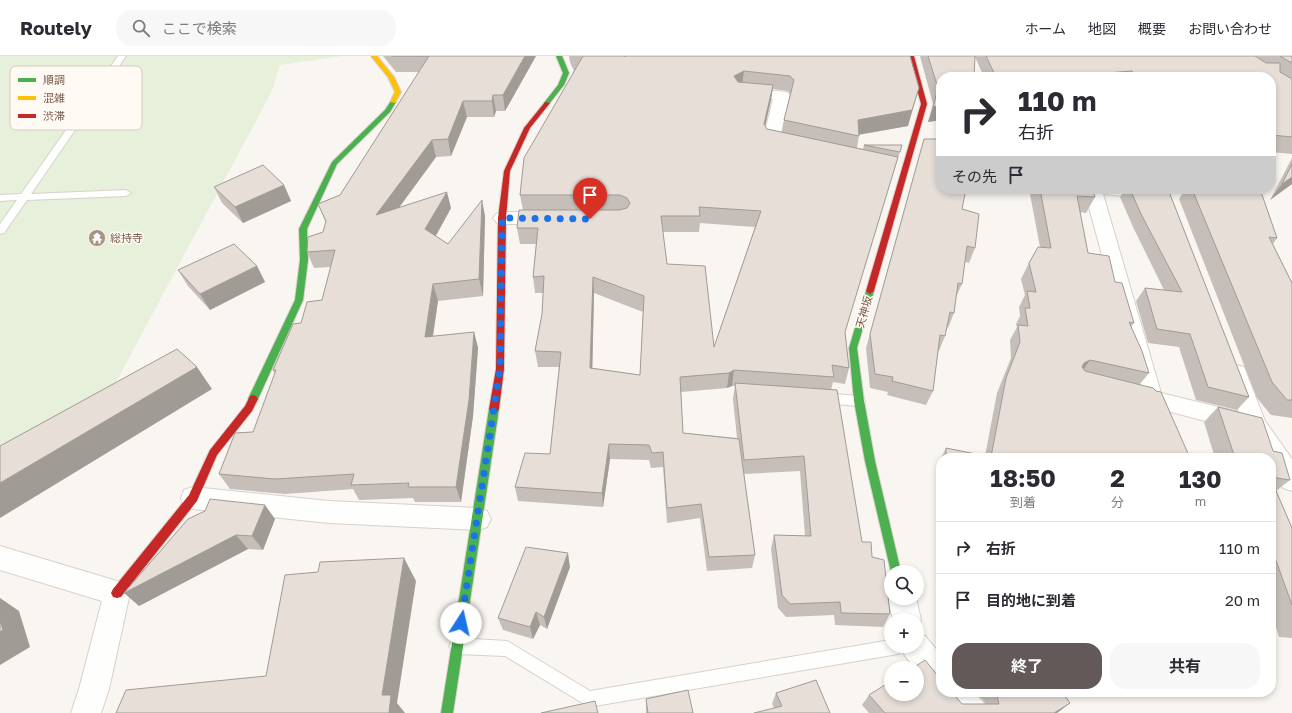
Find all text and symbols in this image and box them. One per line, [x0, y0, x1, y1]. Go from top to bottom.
search box [116, 10, 396, 46]
text: Routely [20, 16, 92, 39]
icon: search [130, 17, 152, 39]
text: ここで検索 [162, 19, 237, 37]
text: ホーム [1024, 20, 1066, 37]
text: 地図 [1088, 20, 1116, 37]
text: 概要 [1138, 20, 1166, 37]
text: お問い合わせ [1188, 20, 1272, 37]
legend [10, 66, 142, 130]
text: 順調 [43, 73, 65, 86]
text: 110 m [1018, 84, 1097, 117]
icon: right [952, 88, 1004, 140]
text: 混雑 [43, 91, 65, 104]
text: 渋滞 [43, 109, 65, 122]
text: 右折 [1018, 121, 1054, 143]
icon: arrive [1005, 164, 1027, 186]
text: その先 [952, 167, 997, 185]
pin [573, 178, 607, 219]
icon: arrive [579, 184, 601, 206]
temple icon: 総持寺 [87, 228, 107, 248]
place label: 総持寺 [110, 231, 143, 244]
street label: 天神坂 [853, 294, 874, 330]
text: 18:50 [990, 463, 1056, 492]
text: 2 [1110, 463, 1125, 492]
text: 130 [1179, 464, 1222, 493]
text: m [1195, 493, 1206, 509]
text: 到着 [1010, 494, 1036, 510]
text: 分 [1111, 494, 1124, 510]
icon: right [952, 537, 974, 559]
text: 右折 [986, 539, 1016, 557]
text: 110 m [1219, 539, 1260, 557]
map controls [884, 565, 924, 701]
button: search [884, 565, 924, 605]
icon: arrive [952, 589, 974, 611]
text: 目的地に到着 [986, 591, 1076, 609]
text: 20 m [1225, 591, 1260, 609]
position arrow [440, 602, 482, 644]
button: + [884, 613, 924, 653]
button: 終了 [952, 643, 1102, 689]
button: 共有 [1110, 643, 1260, 689]
button: − [884, 661, 924, 701]

